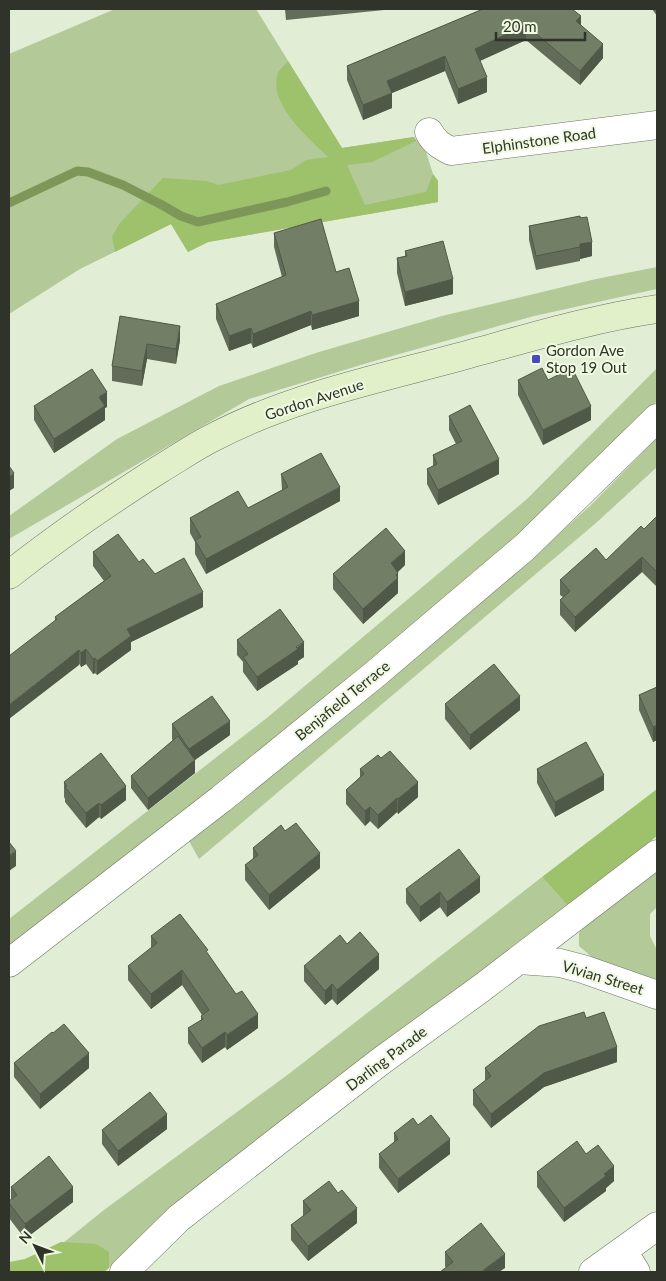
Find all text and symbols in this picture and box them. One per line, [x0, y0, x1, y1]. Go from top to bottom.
scale bar [496, 10, 585, 42]
text: 20 m [503, 17, 537, 35]
street label: Elphinstone Road [481, 123, 597, 157]
place label: Gordon Ave Stop 19 Out [546, 341, 627, 376]
marker: Gordon Ave Stop 19 Out [530, 353, 542, 365]
street label: Gordon Avenue [262, 375, 366, 423]
street label: Benjafield Terrace [291, 656, 393, 744]
street label: Vivian Street [560, 956, 647, 998]
street label: Darling Parade [342, 1022, 430, 1094]
north arrow [10, 1221, 60, 1271]
text: N [15, 1227, 35, 1247]

